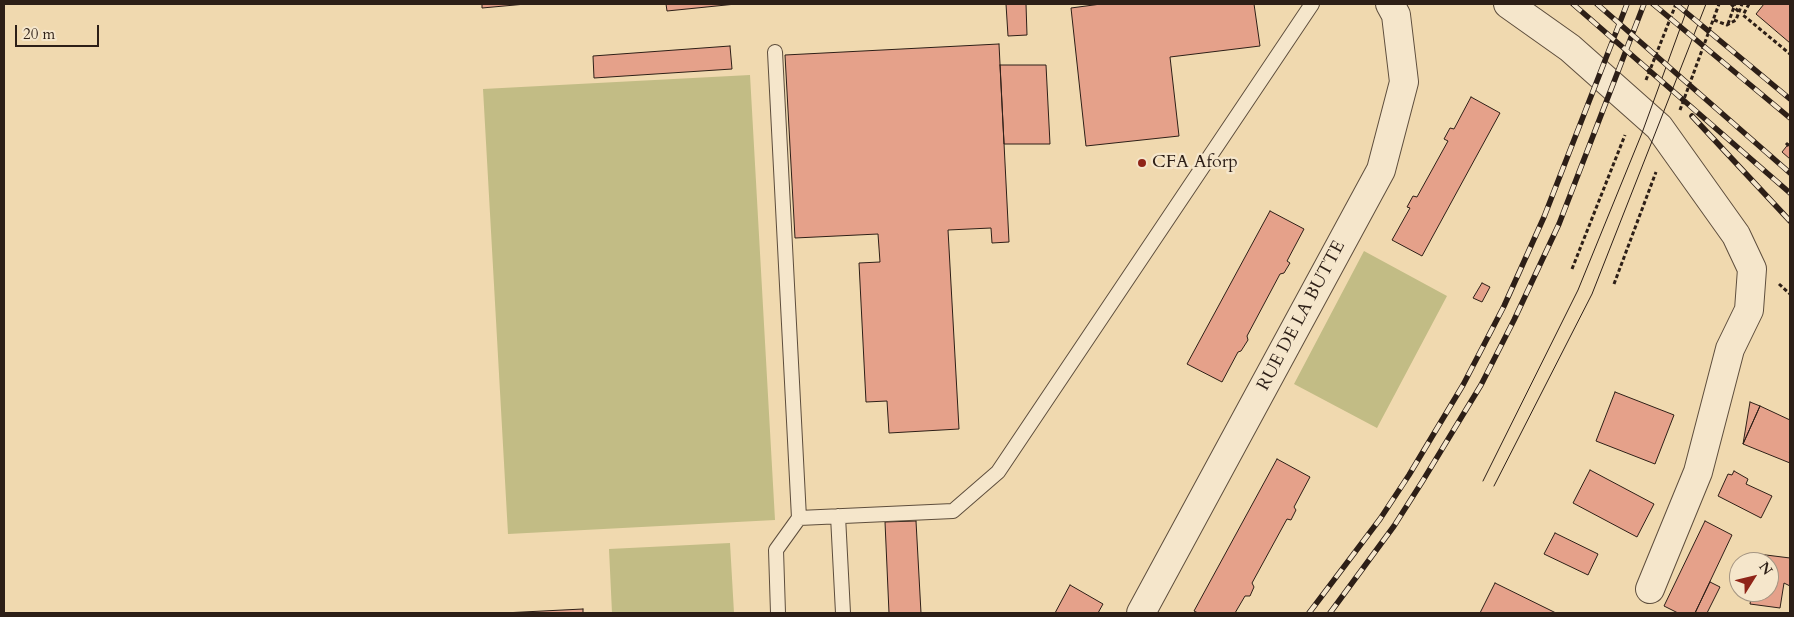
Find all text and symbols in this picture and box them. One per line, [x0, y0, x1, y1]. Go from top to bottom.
scale bar [18, 15, 101, 47]
text: 20 m [23, 24, 55, 44]
place label: CFA Aforp [1152, 152, 1238, 174]
marker: CFA Aforp [1136, 157, 1148, 169]
street label: RUE DE LA BUTTE [1253, 237, 1351, 395]
north arrow [1729, 552, 1779, 602]
text: N [1754, 558, 1777, 579]

